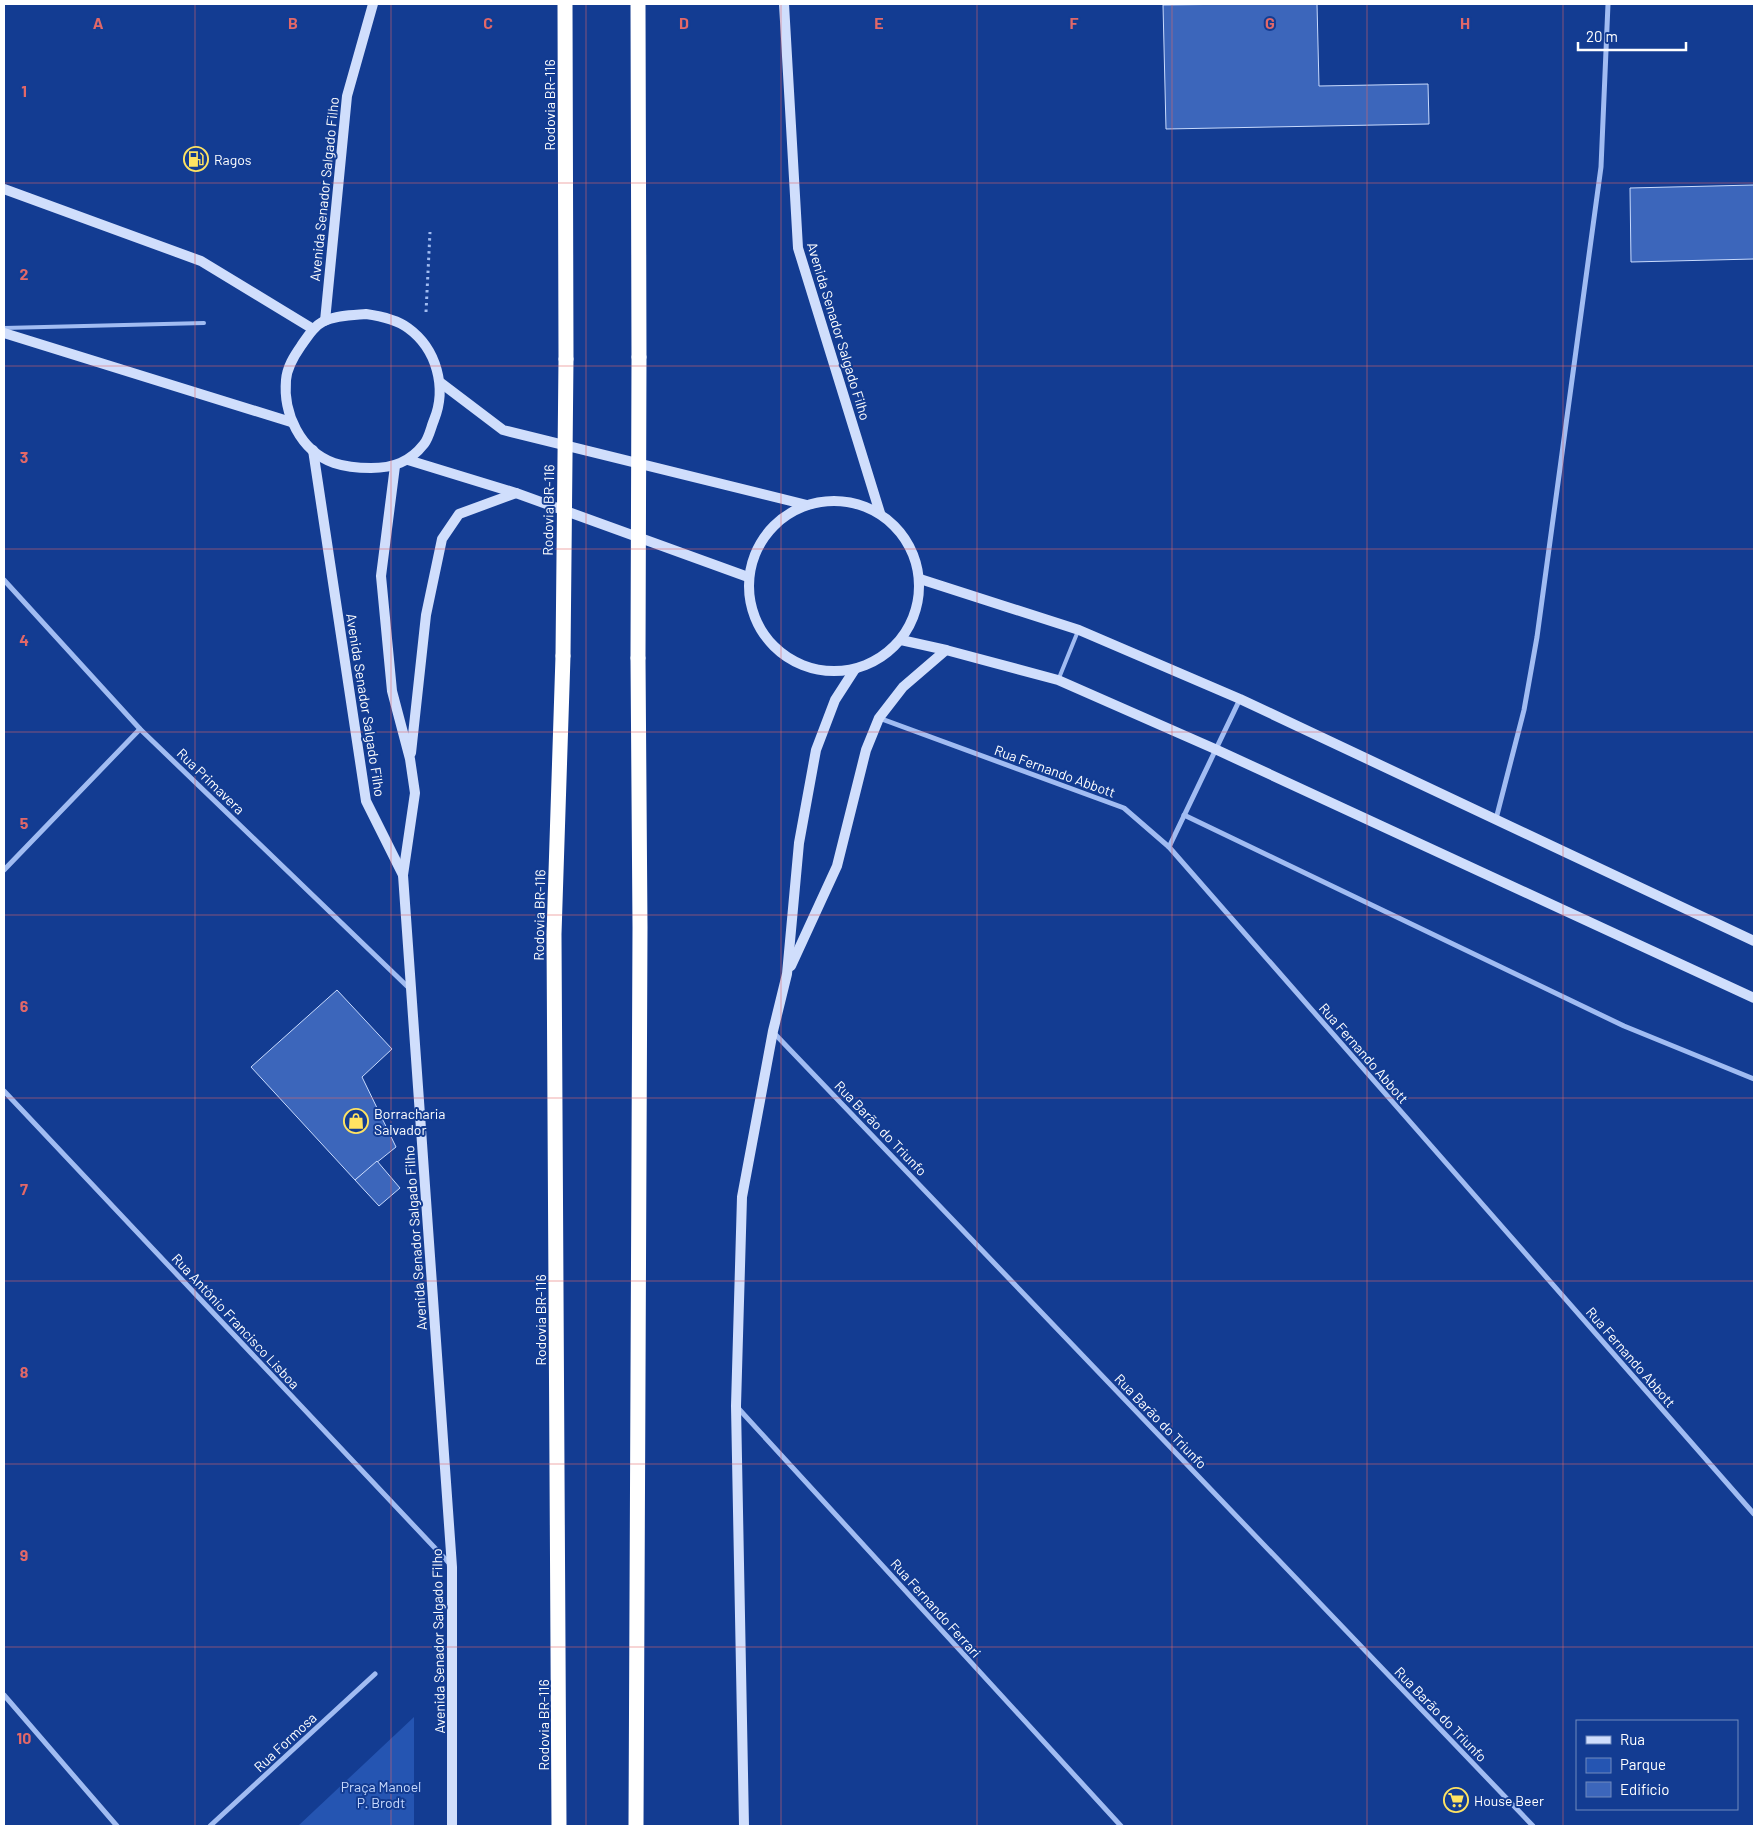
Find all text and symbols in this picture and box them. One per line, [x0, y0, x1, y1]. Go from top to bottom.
text: A [93, 13, 104, 32]
text: B [288, 13, 298, 32]
text: C [483, 13, 493, 32]
text: D [679, 13, 689, 32]
text: E [874, 13, 884, 32]
text: F [1070, 13, 1079, 32]
text: G [1265, 13, 1275, 32]
text: H [1460, 13, 1470, 32]
scale bar [1578, 20, 1686, 52]
text: 20 m [1586, 27, 1618, 45]
street label: Rodovia BR-116 [541, 59, 558, 151]
text: 1 [21, 81, 27, 100]
street label: Avenida Senador Salgado Filho [306, 96, 342, 282]
fuel station icon: Ragos [183, 146, 209, 172]
place label: Ragos [214, 151, 252, 168]
street label: Avenida Senador Salgado Filho [804, 240, 874, 422]
text: 2 [20, 264, 29, 283]
text: 3 [20, 447, 28, 466]
street label: Rodovia BR-116 [539, 464, 557, 556]
street label: Avenida Senador Salgado Filho [343, 612, 389, 798]
text: 4 [19, 630, 29, 649]
street label: Rua Fernando Abbott [992, 741, 1118, 801]
street label: Rua Primavera [174, 744, 248, 818]
text: 5 [20, 813, 29, 832]
street label: Rodovia BR-116 [530, 869, 548, 961]
text: 6 [20, 996, 29, 1015]
street label: Rua Fernando Abbott [1316, 999, 1412, 1107]
street label: Rua Barão do Triunfo [831, 1077, 931, 1179]
place label: Borracharia Salvador [374, 1105, 446, 1138]
shop icon: Borracharia Salvador [343, 1108, 369, 1134]
street label: Avenida Senador Salgado Filho [400, 1145, 430, 1331]
text: 7 [20, 1179, 28, 1198]
street label: Rua Antônio Francisco Lisboa [169, 1250, 303, 1392]
street label: Rodovia BR-116 [532, 1274, 549, 1366]
street label: Rua Fernando Abbott [1583, 1303, 1679, 1411]
text: 8 [20, 1362, 29, 1381]
street label: Rua Barão do Triunfo [1111, 1370, 1211, 1472]
text: 9 [20, 1545, 28, 1564]
street label: Avenida Senador Salgado Filho [428, 1548, 448, 1734]
street label: Rua Fernando Ferrari [887, 1555, 985, 1661]
street label: Rua Barão do Triunfo [1391, 1663, 1491, 1765]
street label: Rodovia BR-116 [535, 1679, 552, 1771]
street label: Rua Formosa [250, 1709, 320, 1775]
legend [1576, 1720, 1738, 1810]
text: 10 [17, 1728, 31, 1747]
text: Rua [1620, 1730, 1645, 1748]
text: Parque [1620, 1755, 1666, 1773]
park label: Praça Manoel P. Brodt [341, 1778, 421, 1811]
text: Edifício [1620, 1780, 1669, 1798]
supermarket icon: House Beer [1443, 1787, 1469, 1813]
place label: House Beer [1474, 1792, 1544, 1809]

